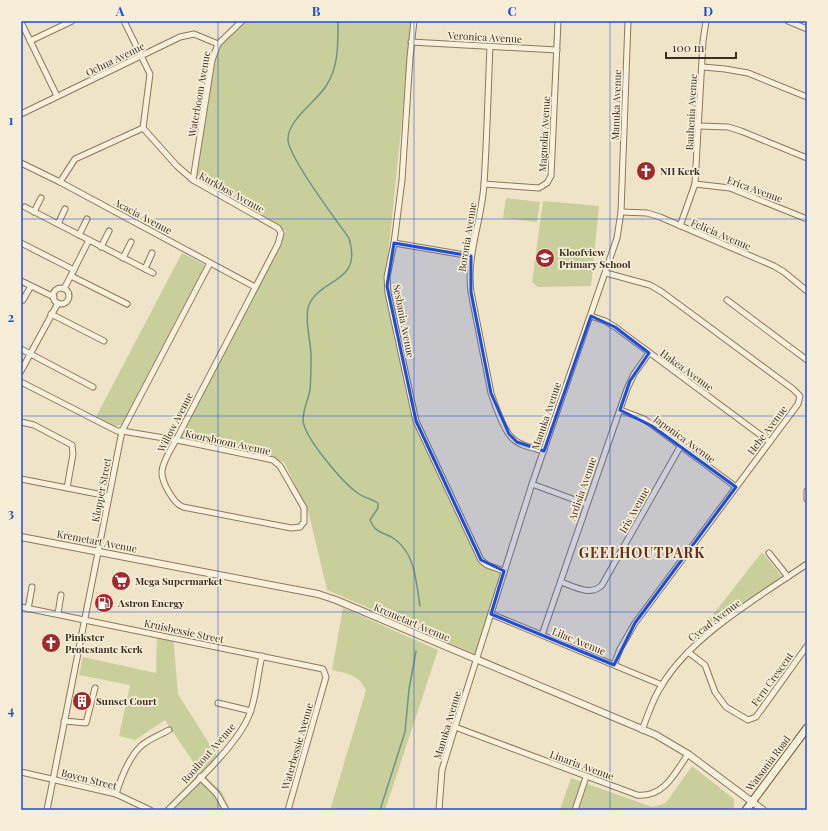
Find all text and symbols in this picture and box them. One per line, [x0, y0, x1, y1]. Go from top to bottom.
text: A [115, 2, 125, 19]
text: B [312, 2, 321, 19]
text: C [507, 2, 517, 19]
text: D [703, 2, 713, 19]
street label: Veronica Avenue [447, 28, 522, 46]
scale bar [666, 34, 736, 60]
street label: Ochna Avenue [83, 39, 147, 79]
text: 100 m [672, 39, 705, 55]
street label: Waterboom Avenue [184, 50, 213, 139]
street label: Manuka Avenue [608, 69, 624, 141]
street label: Bauhenia Avenue [682, 73, 700, 151]
street label: Magnolia Avenue [535, 96, 553, 172]
text: 1 [9, 111, 14, 128]
church icon: NH Kerk [635, 160, 657, 182]
place label: NH Kerk [660, 164, 700, 178]
street label: Kurkbos Avenue [197, 168, 267, 216]
street label: Erica Avenue [725, 172, 785, 206]
street label: Acacia Avenue [111, 194, 175, 237]
street label: Boronia Avenue [455, 201, 479, 273]
street label: Felicia Avenue [689, 215, 753, 253]
place label: Kloofview Primary School [559, 245, 631, 271]
school or university icon: Kloofview Primary School [534, 247, 556, 269]
street label: Sesbania Avenue [390, 283, 418, 359]
text: 2 [8, 308, 15, 325]
street label: Hakea Avenue [657, 346, 717, 394]
street label: Manuka Avenue [528, 380, 564, 452]
street label: Willow Avenue [153, 390, 196, 455]
street label: Hebe Avenue [744, 403, 790, 457]
street label: Japonica Avenue [651, 411, 719, 466]
street label: Koorsboom Avenue [184, 426, 272, 458]
street label: Ardisia Avenue [564, 455, 599, 524]
street label: Klopper Street [88, 456, 114, 523]
street label: Iris Avenue [616, 485, 652, 535]
text: 3 [8, 504, 14, 521]
street label: Kremetart Avenue [56, 526, 138, 556]
district label: GEELHOUTPARK [579, 543, 705, 562]
supermarket icon: Mega Supermarket [110, 570, 132, 592]
place label: Mega Supermarket [135, 574, 223, 588]
fuel station icon: Astron Energy [93, 592, 115, 614]
place label: Astron Energy [117, 596, 185, 610]
street label: Cycad Avenue [685, 596, 743, 644]
street label: Kremetart Avenue [372, 600, 452, 644]
street label: Kruisbessie Street [143, 616, 226, 646]
street label: Lilac Avenue [550, 624, 608, 658]
place label: Pinkster Protestante Kerk [65, 630, 143, 656]
church icon: Pinkster Protestante Kerk [40, 632, 62, 654]
street label: Fern Crescent [748, 649, 797, 709]
street label: Manuka Avenue [430, 689, 464, 761]
building icon: Sunset Court [71, 690, 93, 712]
place label: Sunset Court [96, 694, 157, 708]
text: 4 [8, 701, 15, 718]
street label: Waterbessie Avenue [278, 701, 316, 792]
street label: Rooihout Avenue [178, 720, 238, 786]
street label: Watsonia Road [742, 732, 794, 794]
street label: Linaria Avenue [548, 747, 616, 783]
street label: Boven Street [60, 765, 119, 793]

